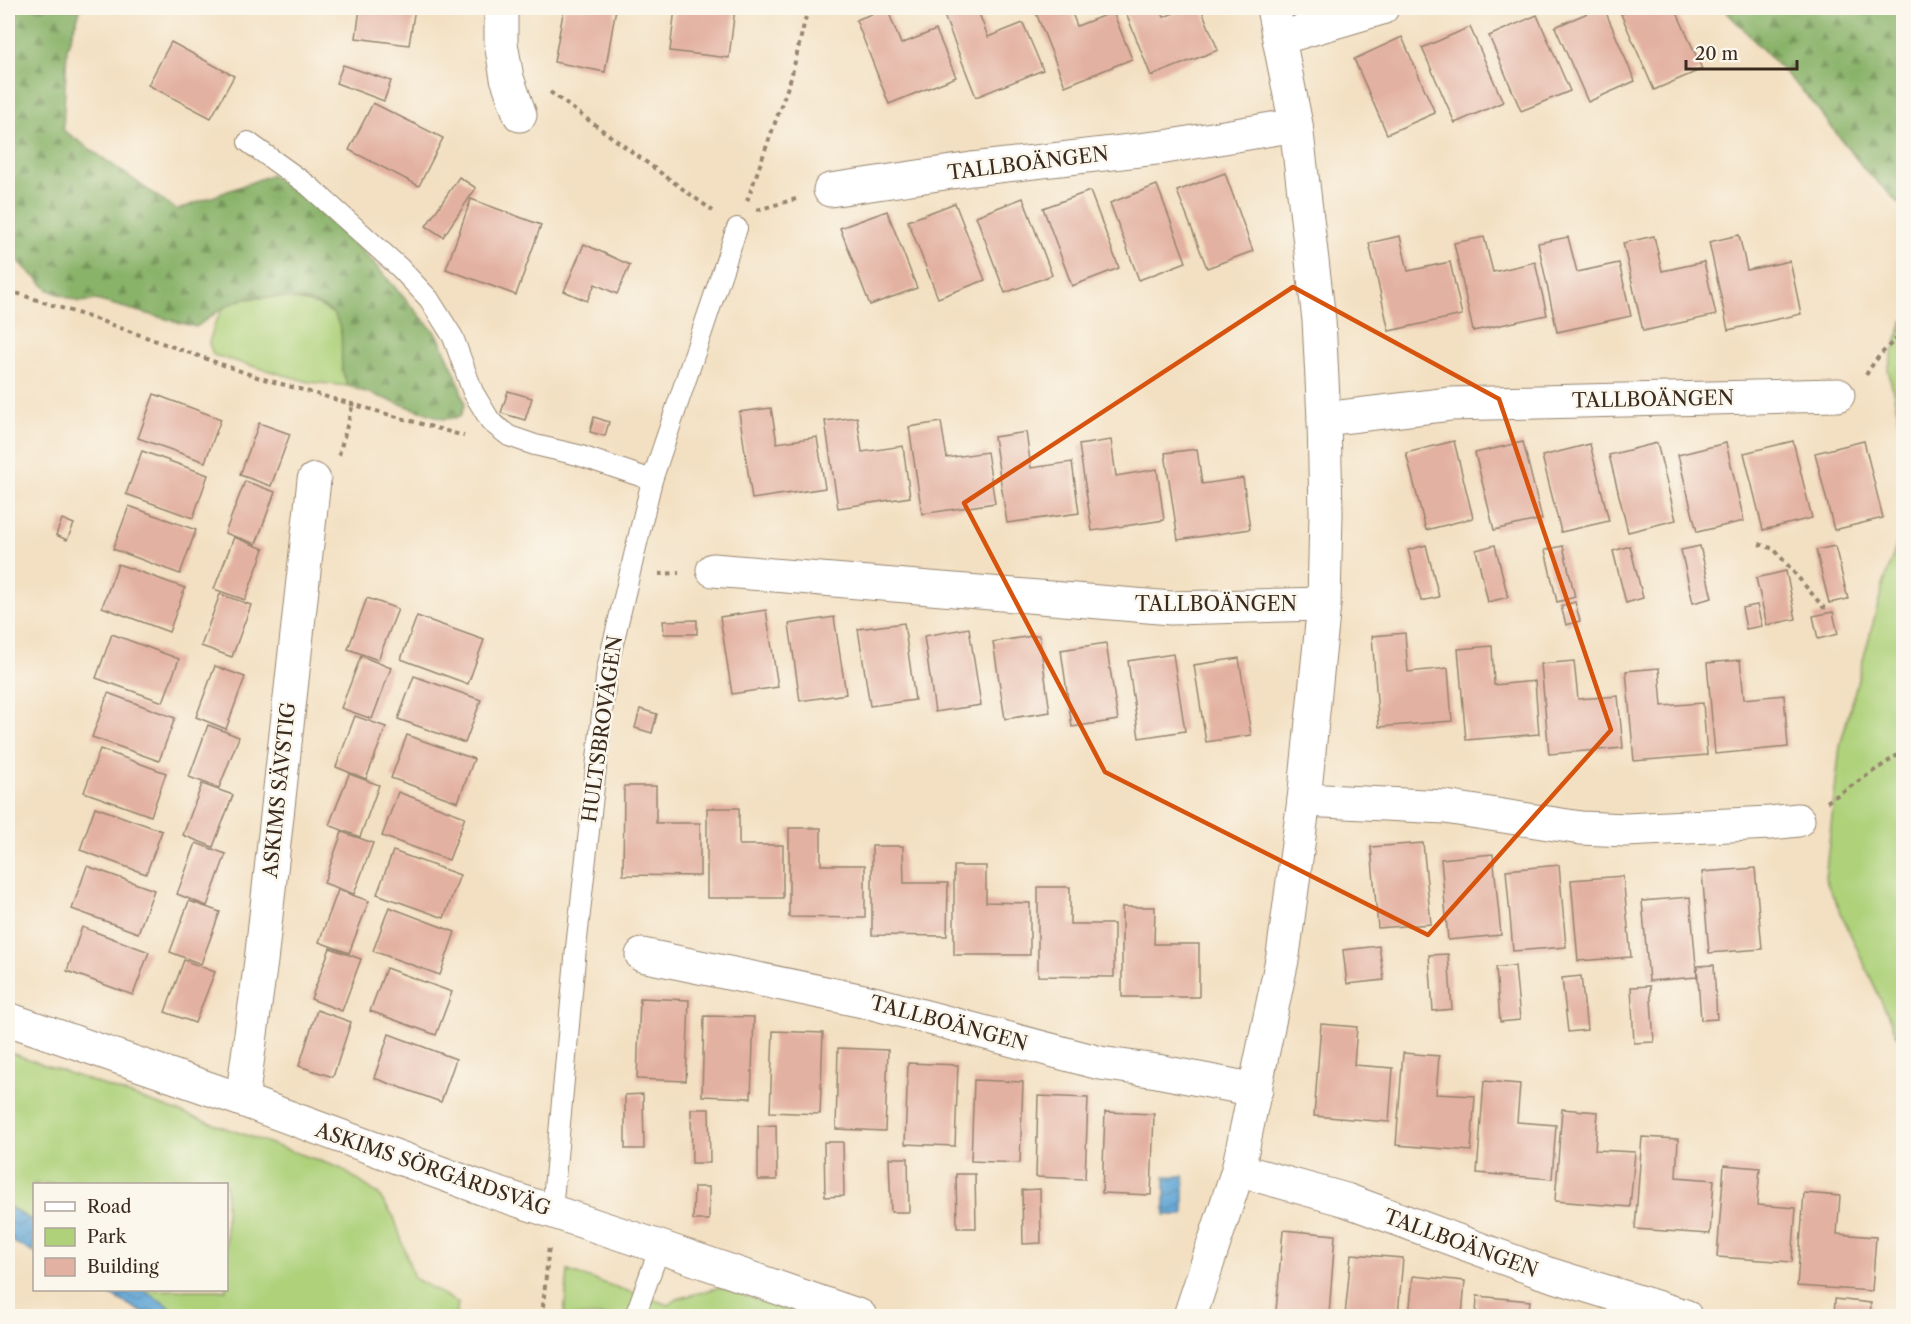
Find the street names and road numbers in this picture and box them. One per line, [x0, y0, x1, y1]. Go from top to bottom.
street label: TALLBOÄNGEN [946, 140, 1110, 185]
street label: TALLBOÄNGEN [1572, 385, 1734, 412]
street label: TALLBOÄNGEN [1135, 591, 1297, 616]
street label: HULTSBROVÄGEN [576, 634, 627, 824]
street label: ASKIMS SÄVSTIG [257, 701, 300, 880]
street label: TALLBOÄNGEN [868, 989, 1031, 1056]
street label: ASKIMS SÖRGÅRDSVÄG [311, 1116, 554, 1221]
street label: TALLBOÄNGEN [1381, 1203, 1542, 1282]

